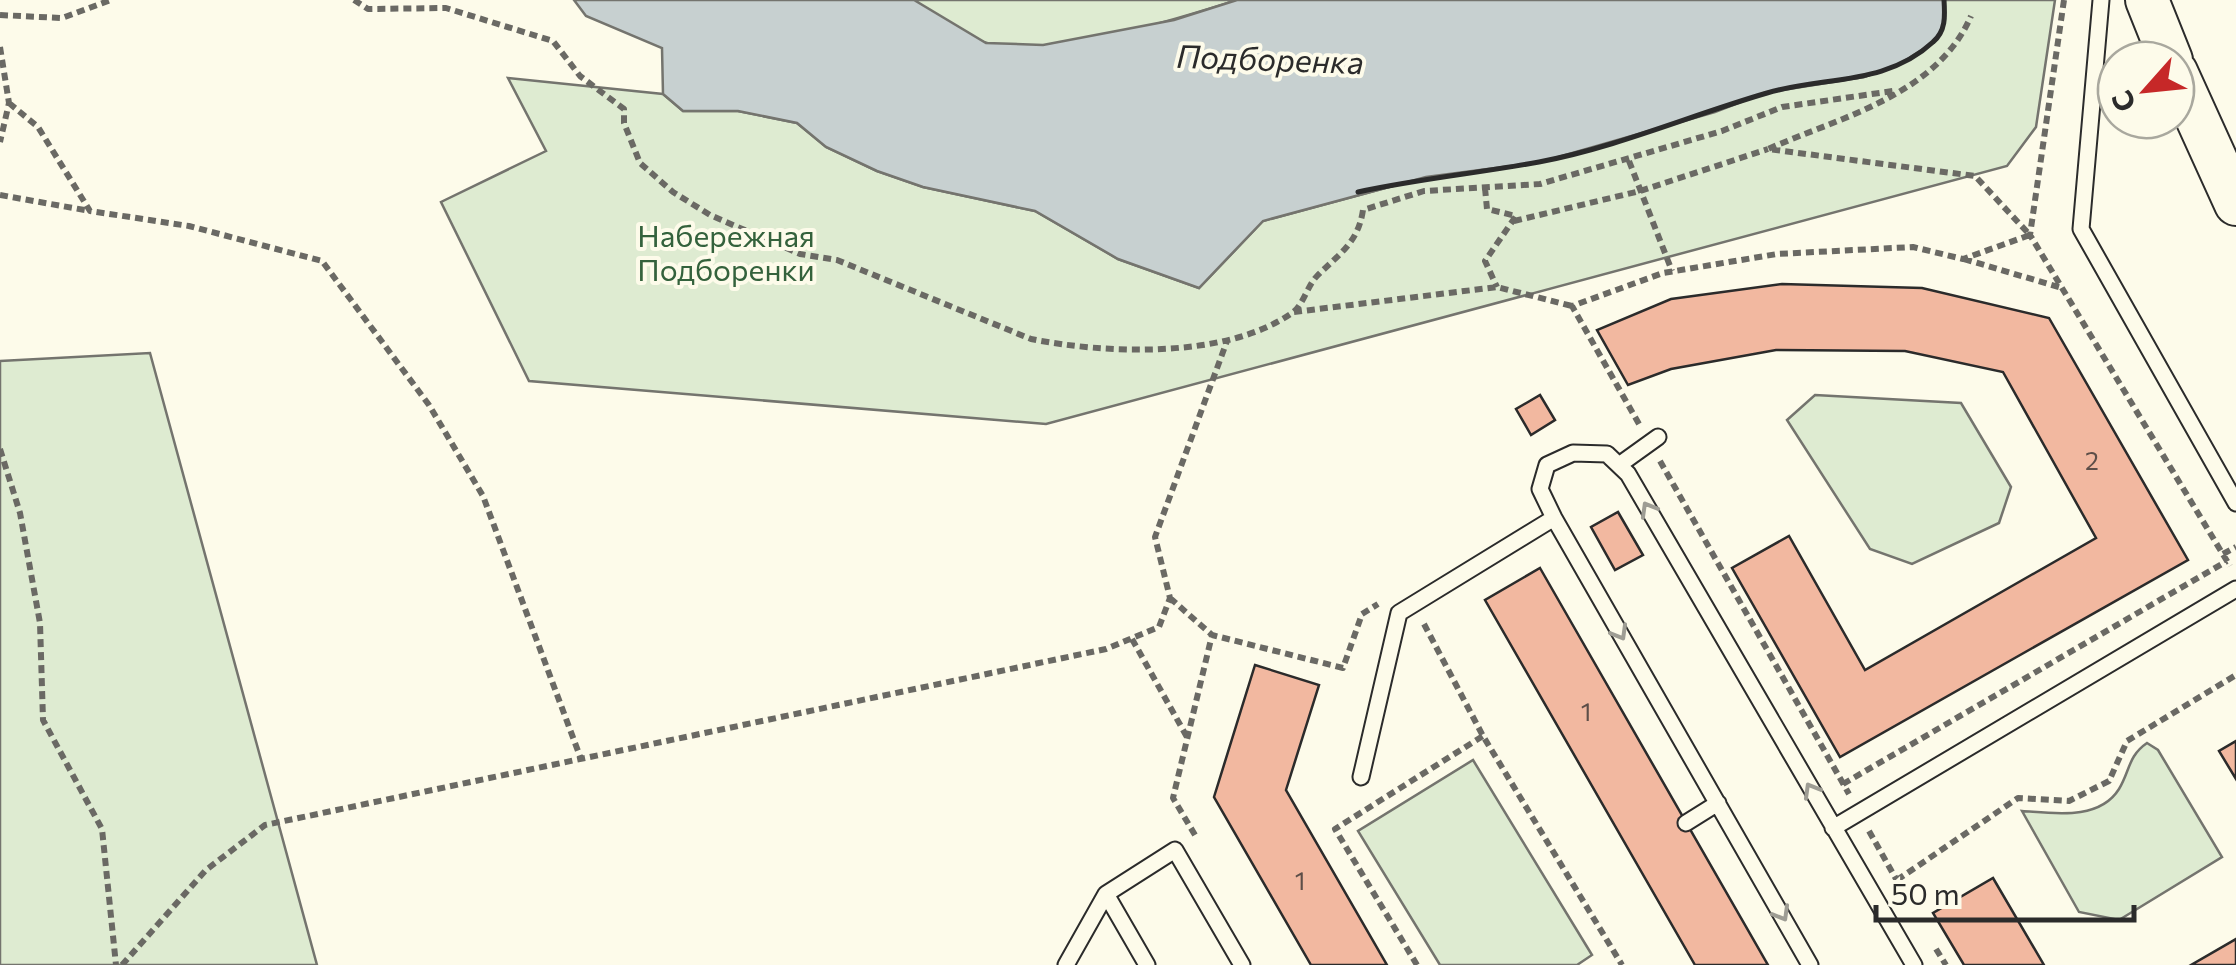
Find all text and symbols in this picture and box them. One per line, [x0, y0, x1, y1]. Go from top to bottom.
water label: Подборенка [1176, 35, 1364, 81]
north arrow [2096, 40, 2196, 140]
text: С [2103, 86, 2142, 118]
park label: Набережная Подборенки [637, 216, 815, 287]
house number: 2 [2085, 445, 2099, 475]
one-way arrow [1641, 502, 1660, 520]
one-way arrow [1608, 622, 1627, 640]
house number: 1 [1581, 696, 1591, 726]
one-way arrow [1804, 783, 1824, 801]
scale bar [1876, 860, 2134, 922]
house number: 1 [1295, 865, 1305, 895]
text: 50 m [1891, 874, 1960, 911]
one-way arrow [1769, 904, 1789, 922]

